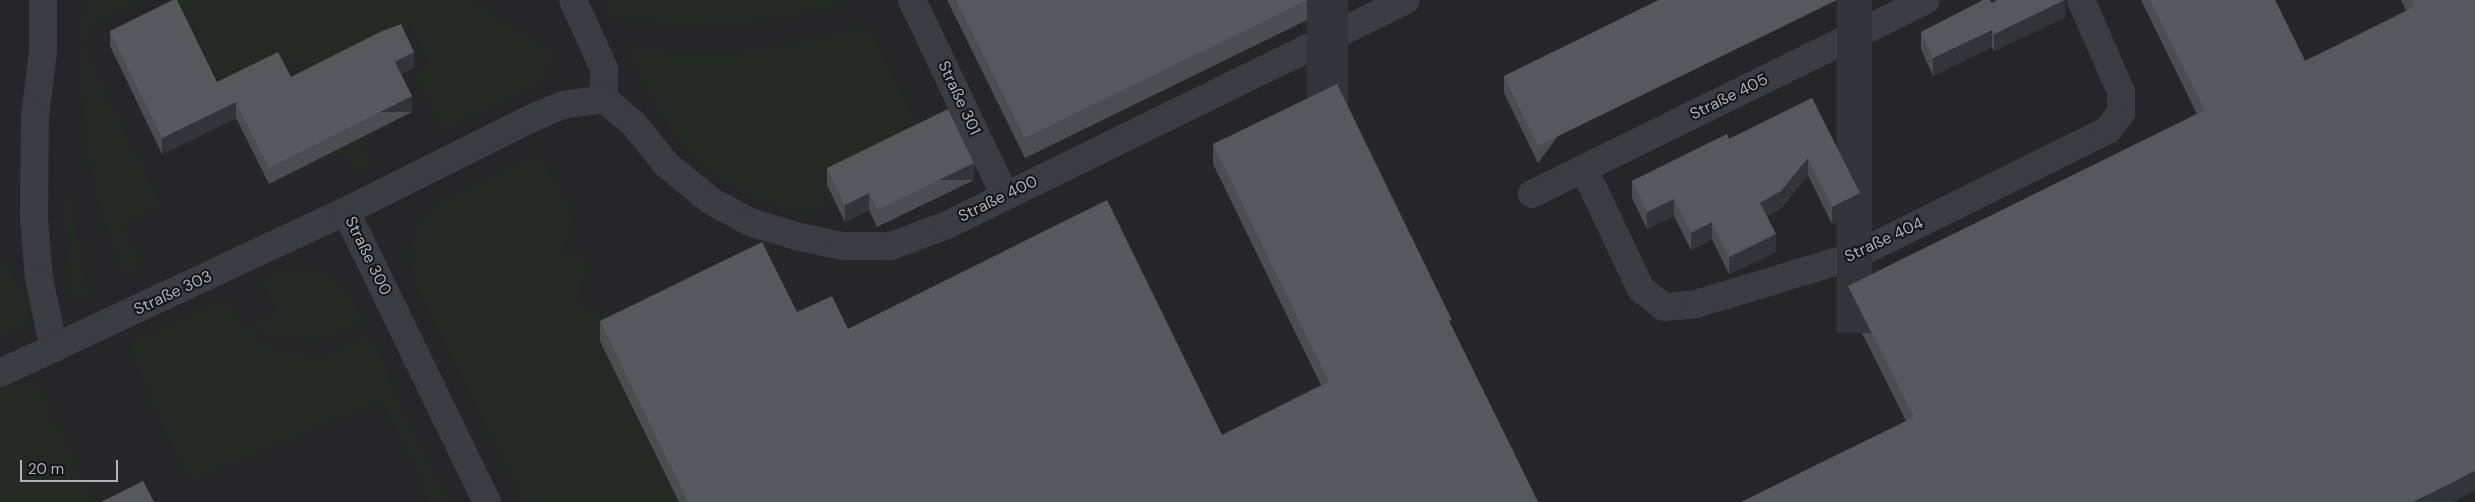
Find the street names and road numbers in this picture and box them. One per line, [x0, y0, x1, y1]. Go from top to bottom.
street label: Straße 301 [934, 58, 984, 138]
street label: Straße 405 [1687, 70, 1771, 124]
street label: Straße 400 [955, 172, 1041, 226]
street label: Straße 300 [341, 213, 395, 299]
street label: Straße 404 [1842, 213, 1926, 267]
street label: Straße 303 [131, 267, 215, 319]

